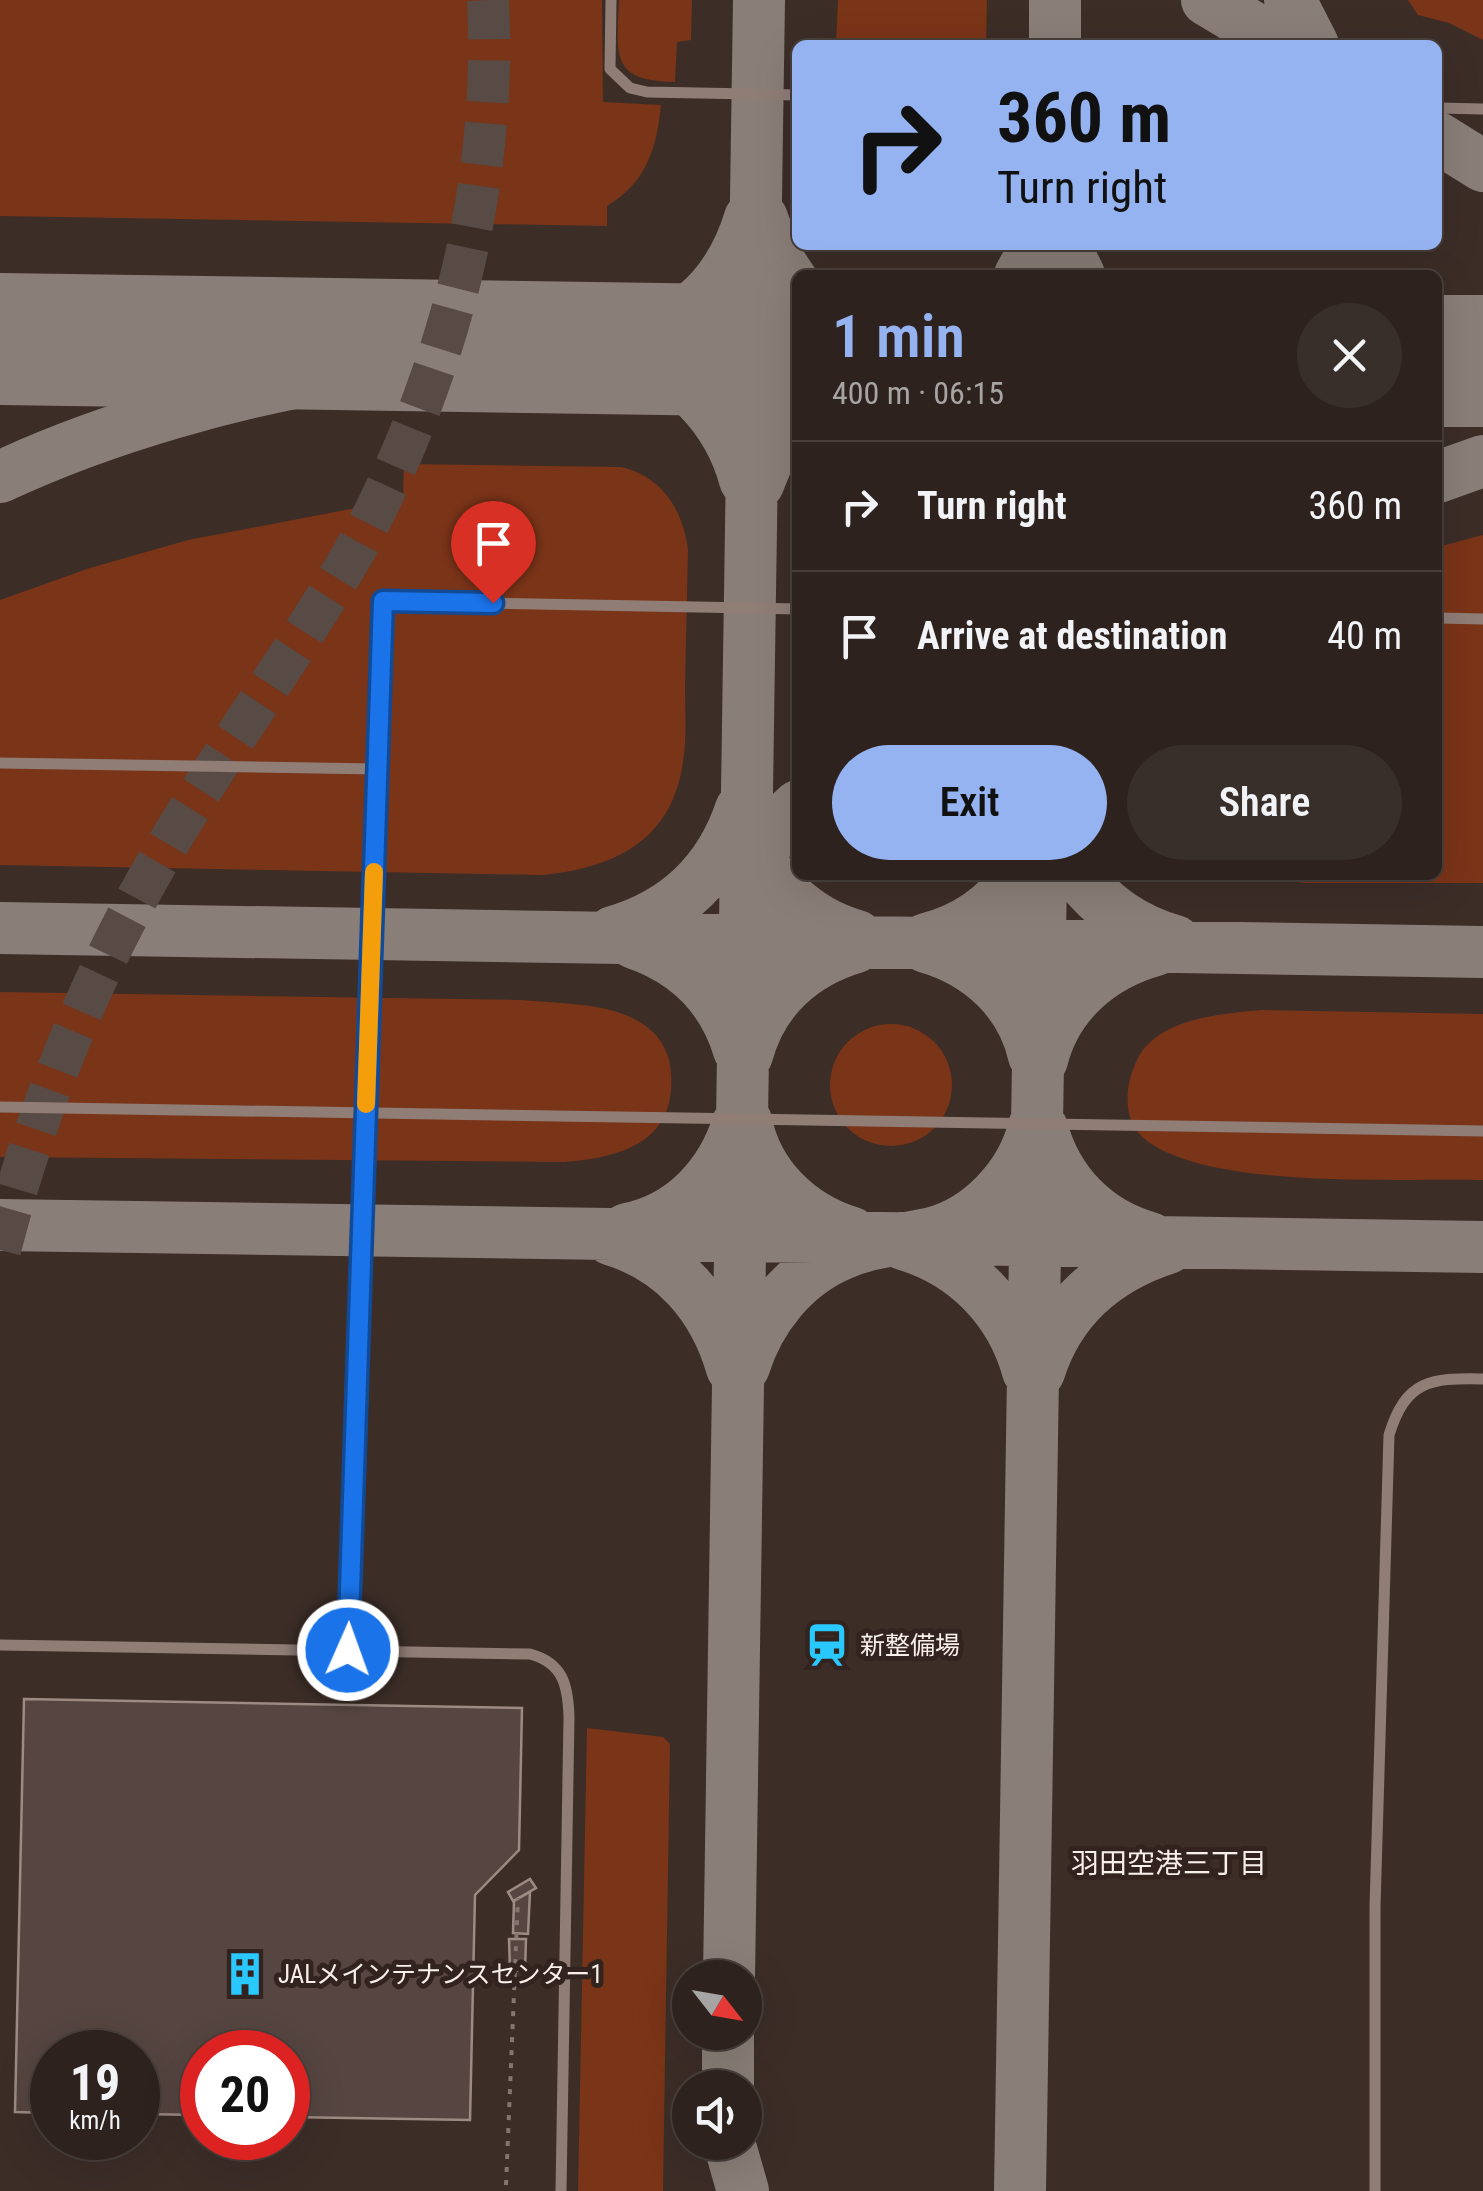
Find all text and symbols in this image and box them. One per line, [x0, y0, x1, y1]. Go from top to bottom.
text: 360 m [997, 77, 1171, 159]
icon: right [832, 80, 962, 210]
text: Turn right [997, 161, 1167, 214]
text: 1 min [832, 301, 965, 372]
button: close [1297, 303, 1402, 408]
text: 400 m · 06:15 [832, 374, 1004, 412]
icon: right [832, 479, 887, 534]
text: Turn right [917, 484, 1067, 528]
text: 360 m [1308, 484, 1402, 528]
pin [451, 501, 536, 604]
icon: arrive [466, 516, 521, 571]
icon: arrive [832, 609, 887, 664]
text: Arrive at destination [917, 614, 1227, 658]
text: 40 m [1327, 614, 1402, 658]
button: Exit [832, 745, 1107, 860]
button: Share [1127, 745, 1402, 860]
position arrow [296, 1598, 400, 1702]
station icon: 新整備場 [803, 1621, 851, 1669]
place label: 新整備場 [860, 1631, 960, 1660]
district label: 羽田空港三丁目 [1071, 1847, 1267, 1880]
building icon: JALメインテナンスセンター1 [221, 1950, 269, 1998]
place label: JALメインテナンスセンター1 [278, 1960, 603, 1989]
north arrow [672, 1960, 762, 2050]
map controls [672, 1960, 762, 2160]
speed limit sign: 20 [180, 2030, 310, 2160]
text: 19 [70, 2054, 120, 2112]
button: sound [672, 2070, 762, 2160]
text: km/h [69, 2106, 121, 2135]

